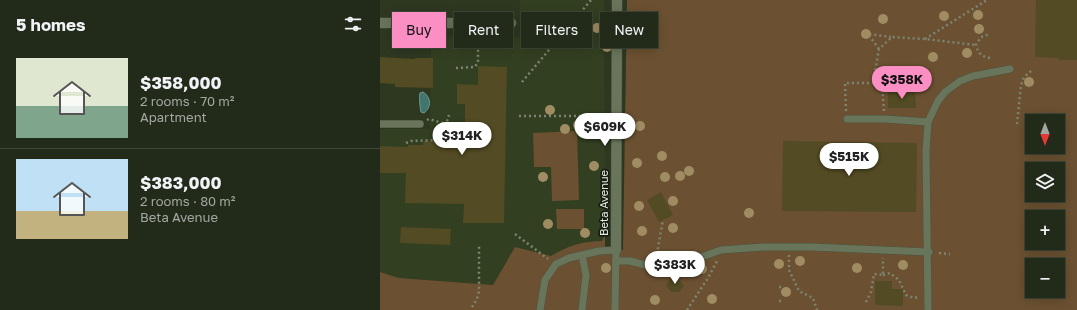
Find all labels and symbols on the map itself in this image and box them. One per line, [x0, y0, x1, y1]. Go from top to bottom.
pin: $358K [874, 66, 930, 100]
pin: $609K [577, 113, 633, 147]
north arrow [1025, 114, 1065, 154]
pin: $314K [434, 122, 490, 156]
pin: $515K [821, 143, 877, 177]
street label: Beta Avenue [597, 170, 610, 236]
pin: $383K [647, 251, 703, 285]

